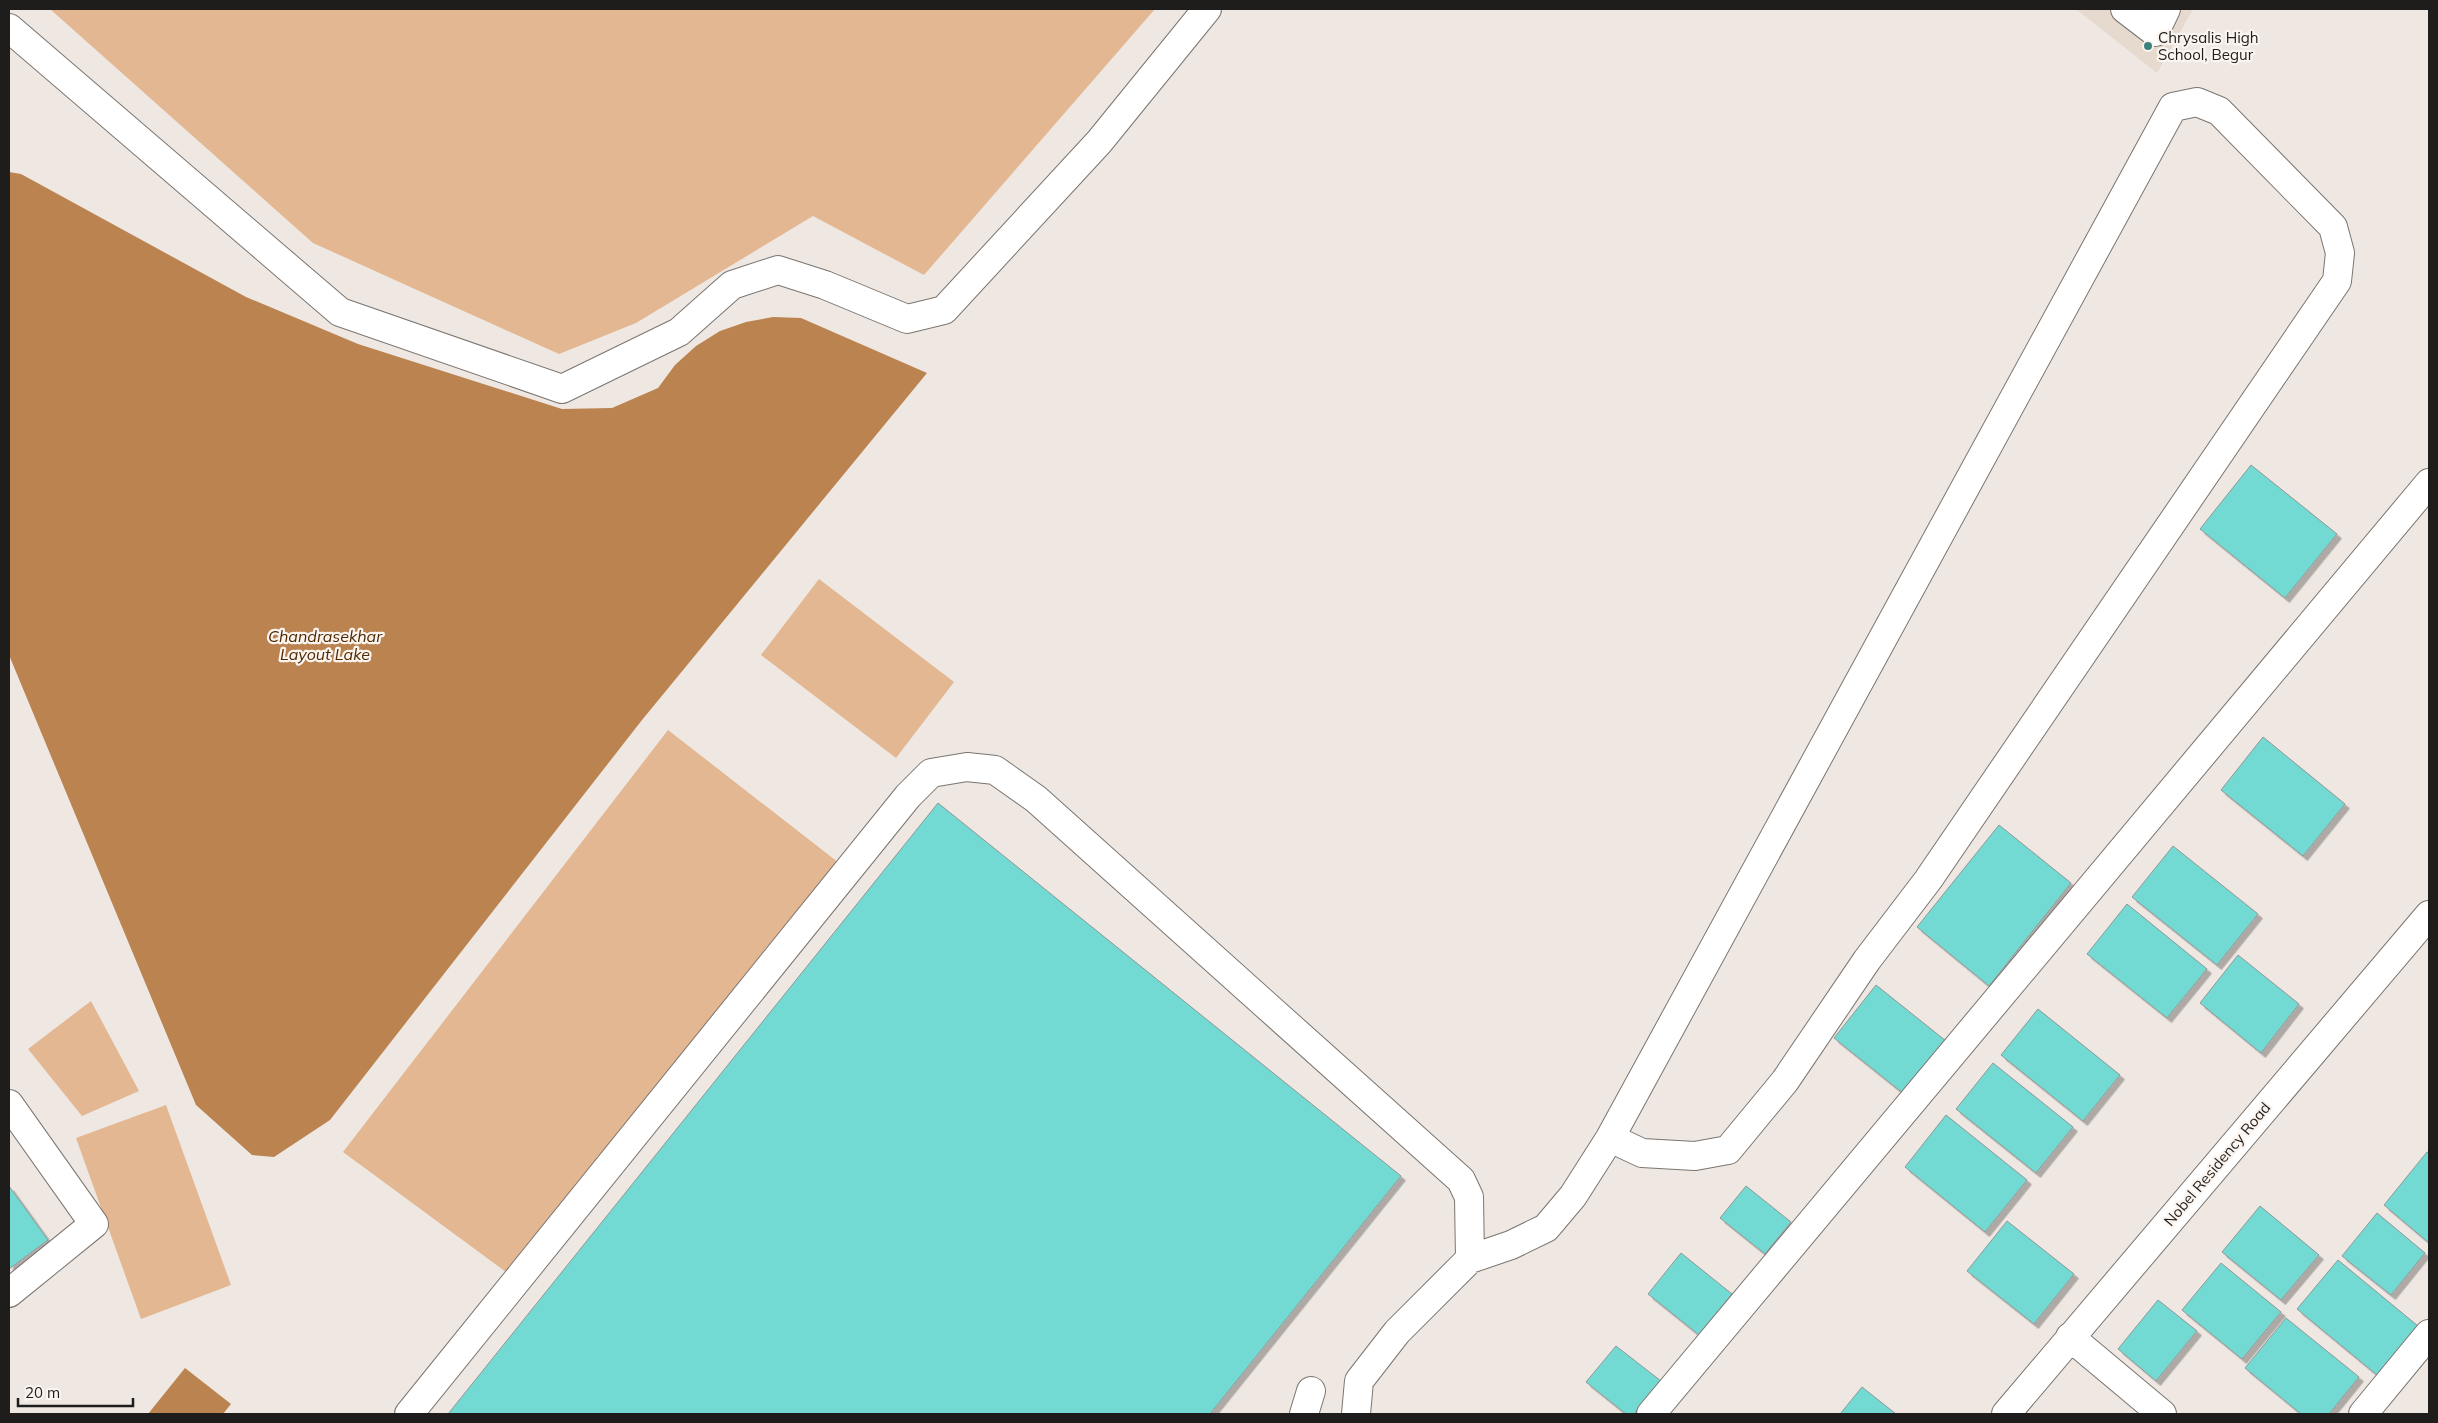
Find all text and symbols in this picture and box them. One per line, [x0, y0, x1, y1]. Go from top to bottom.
place label: Chrysalis High School, Begur [2158, 28, 2259, 64]
marker: Chrysalis High School, Begur [2142, 40, 2154, 52]
water label: Chandrasekhar Layout Lake [268, 626, 383, 664]
street label: Nobel Residency Road [2160, 1098, 2274, 1230]
scale bar [18, 1376, 132, 1408]
text: 20 m [25, 1383, 60, 1402]

